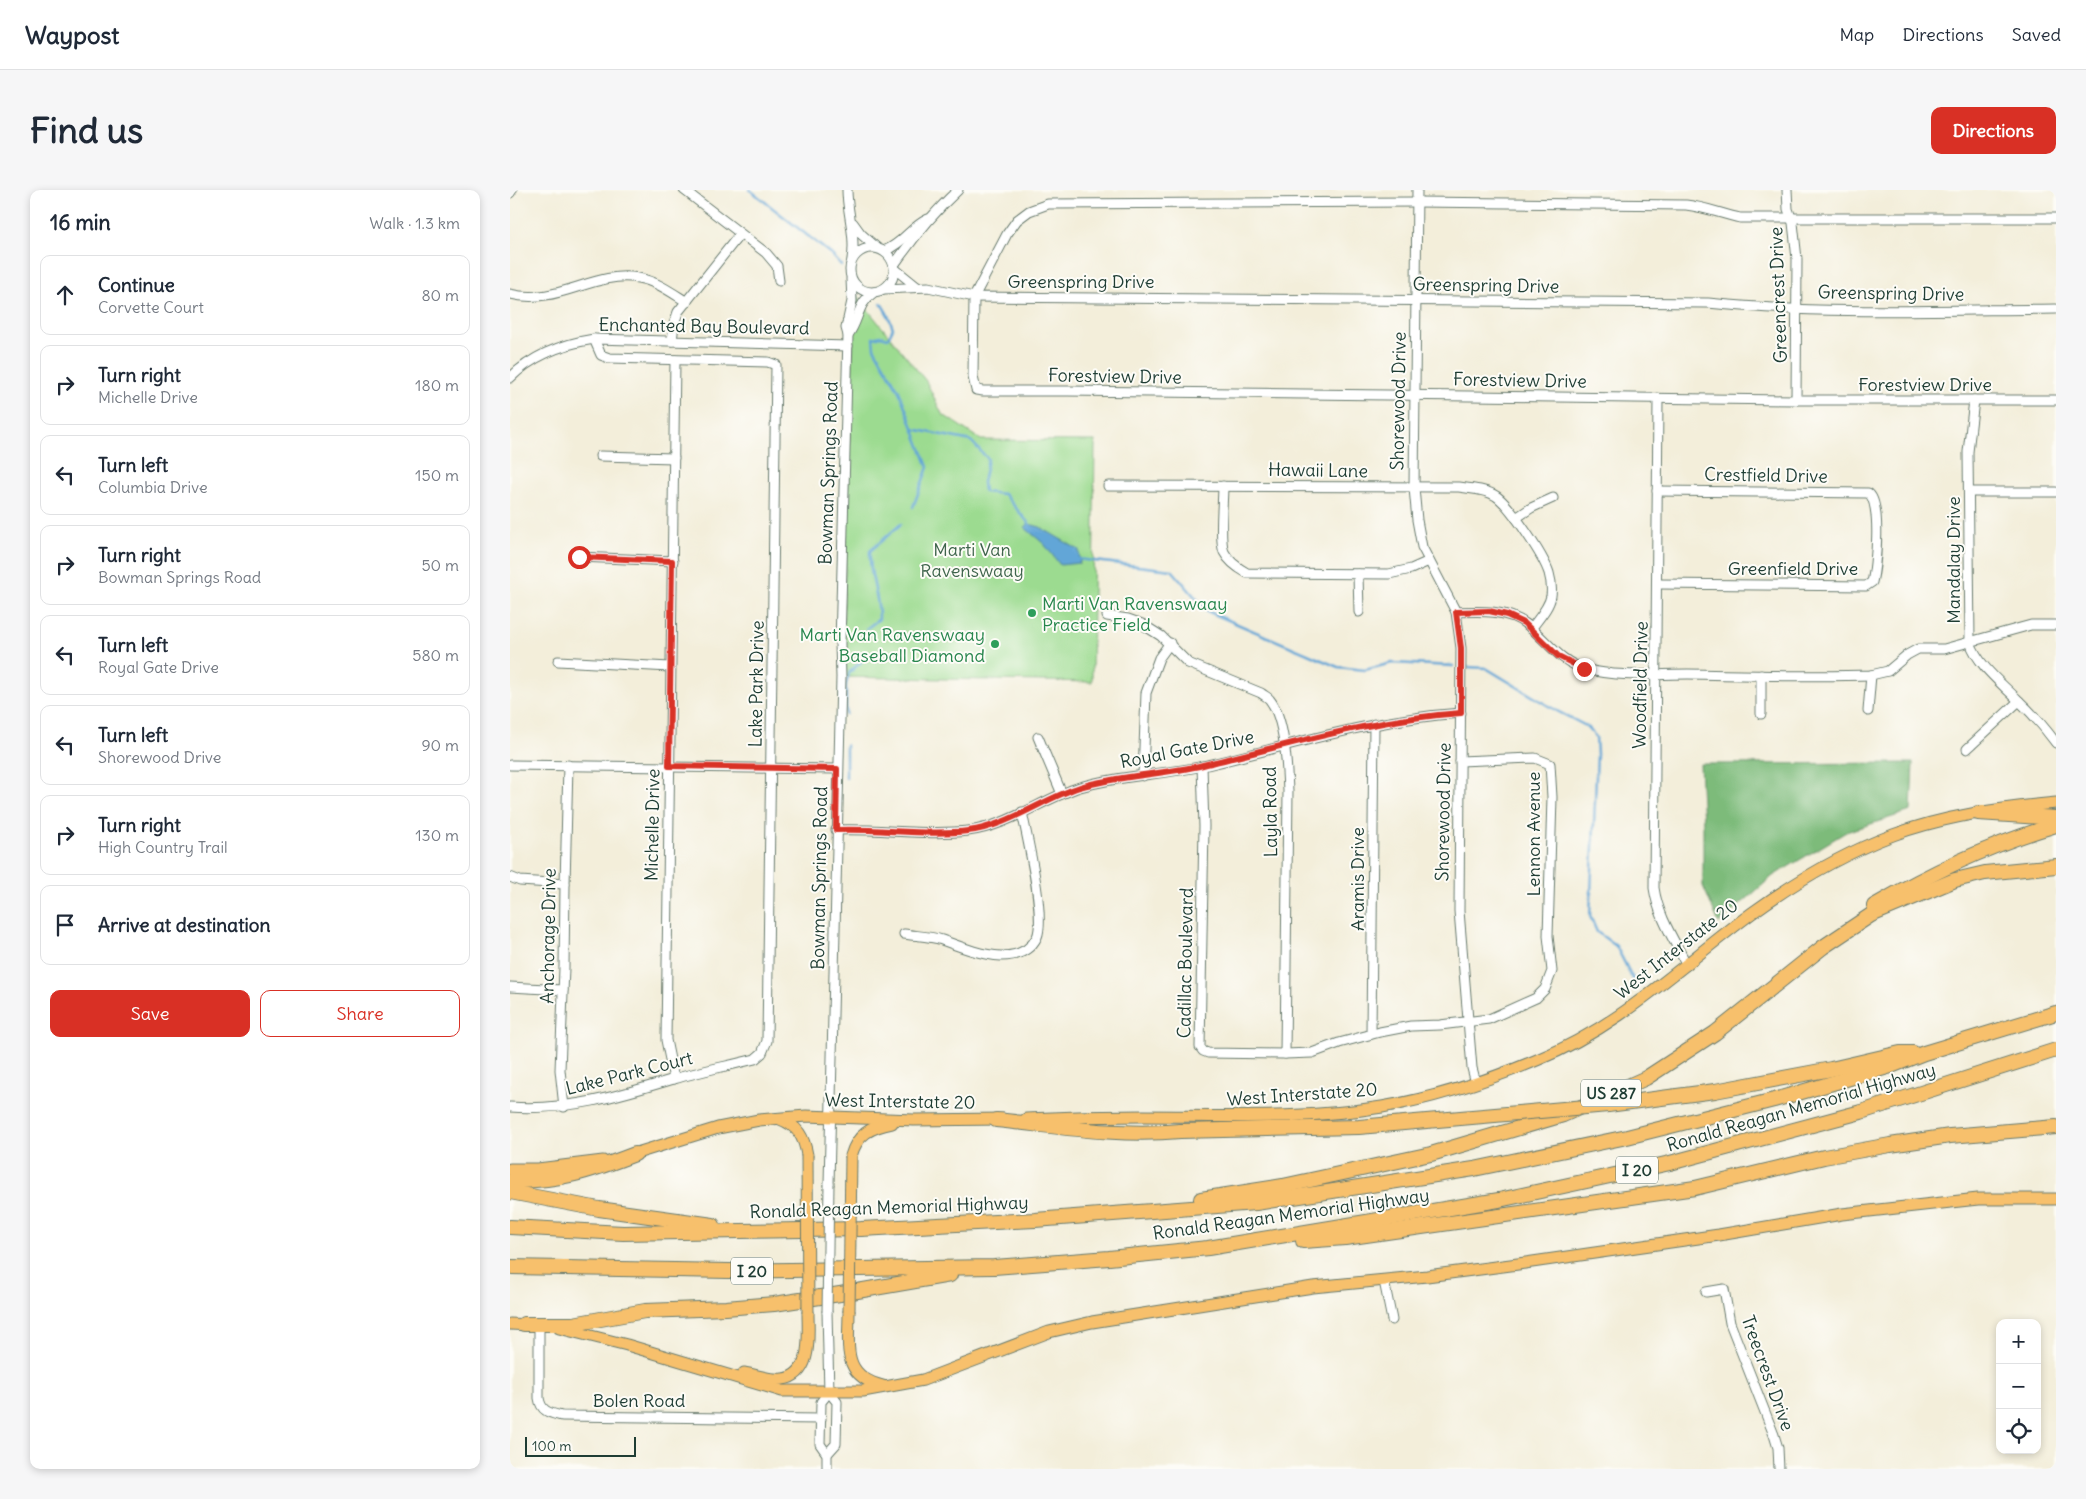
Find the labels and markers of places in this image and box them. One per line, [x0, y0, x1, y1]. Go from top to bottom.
place label: Marti Van Ravenswaay Practice Field [1042, 592, 1227, 636]
marker: Marti Van Ravenswaay Practice Field [1026, 607, 1038, 619]
place label: Marti Van Ravenswaay Baseball Diamond [800, 623, 985, 667]
marker: Marti Van Ravenswaay Baseball Diamond [989, 638, 1001, 650]

